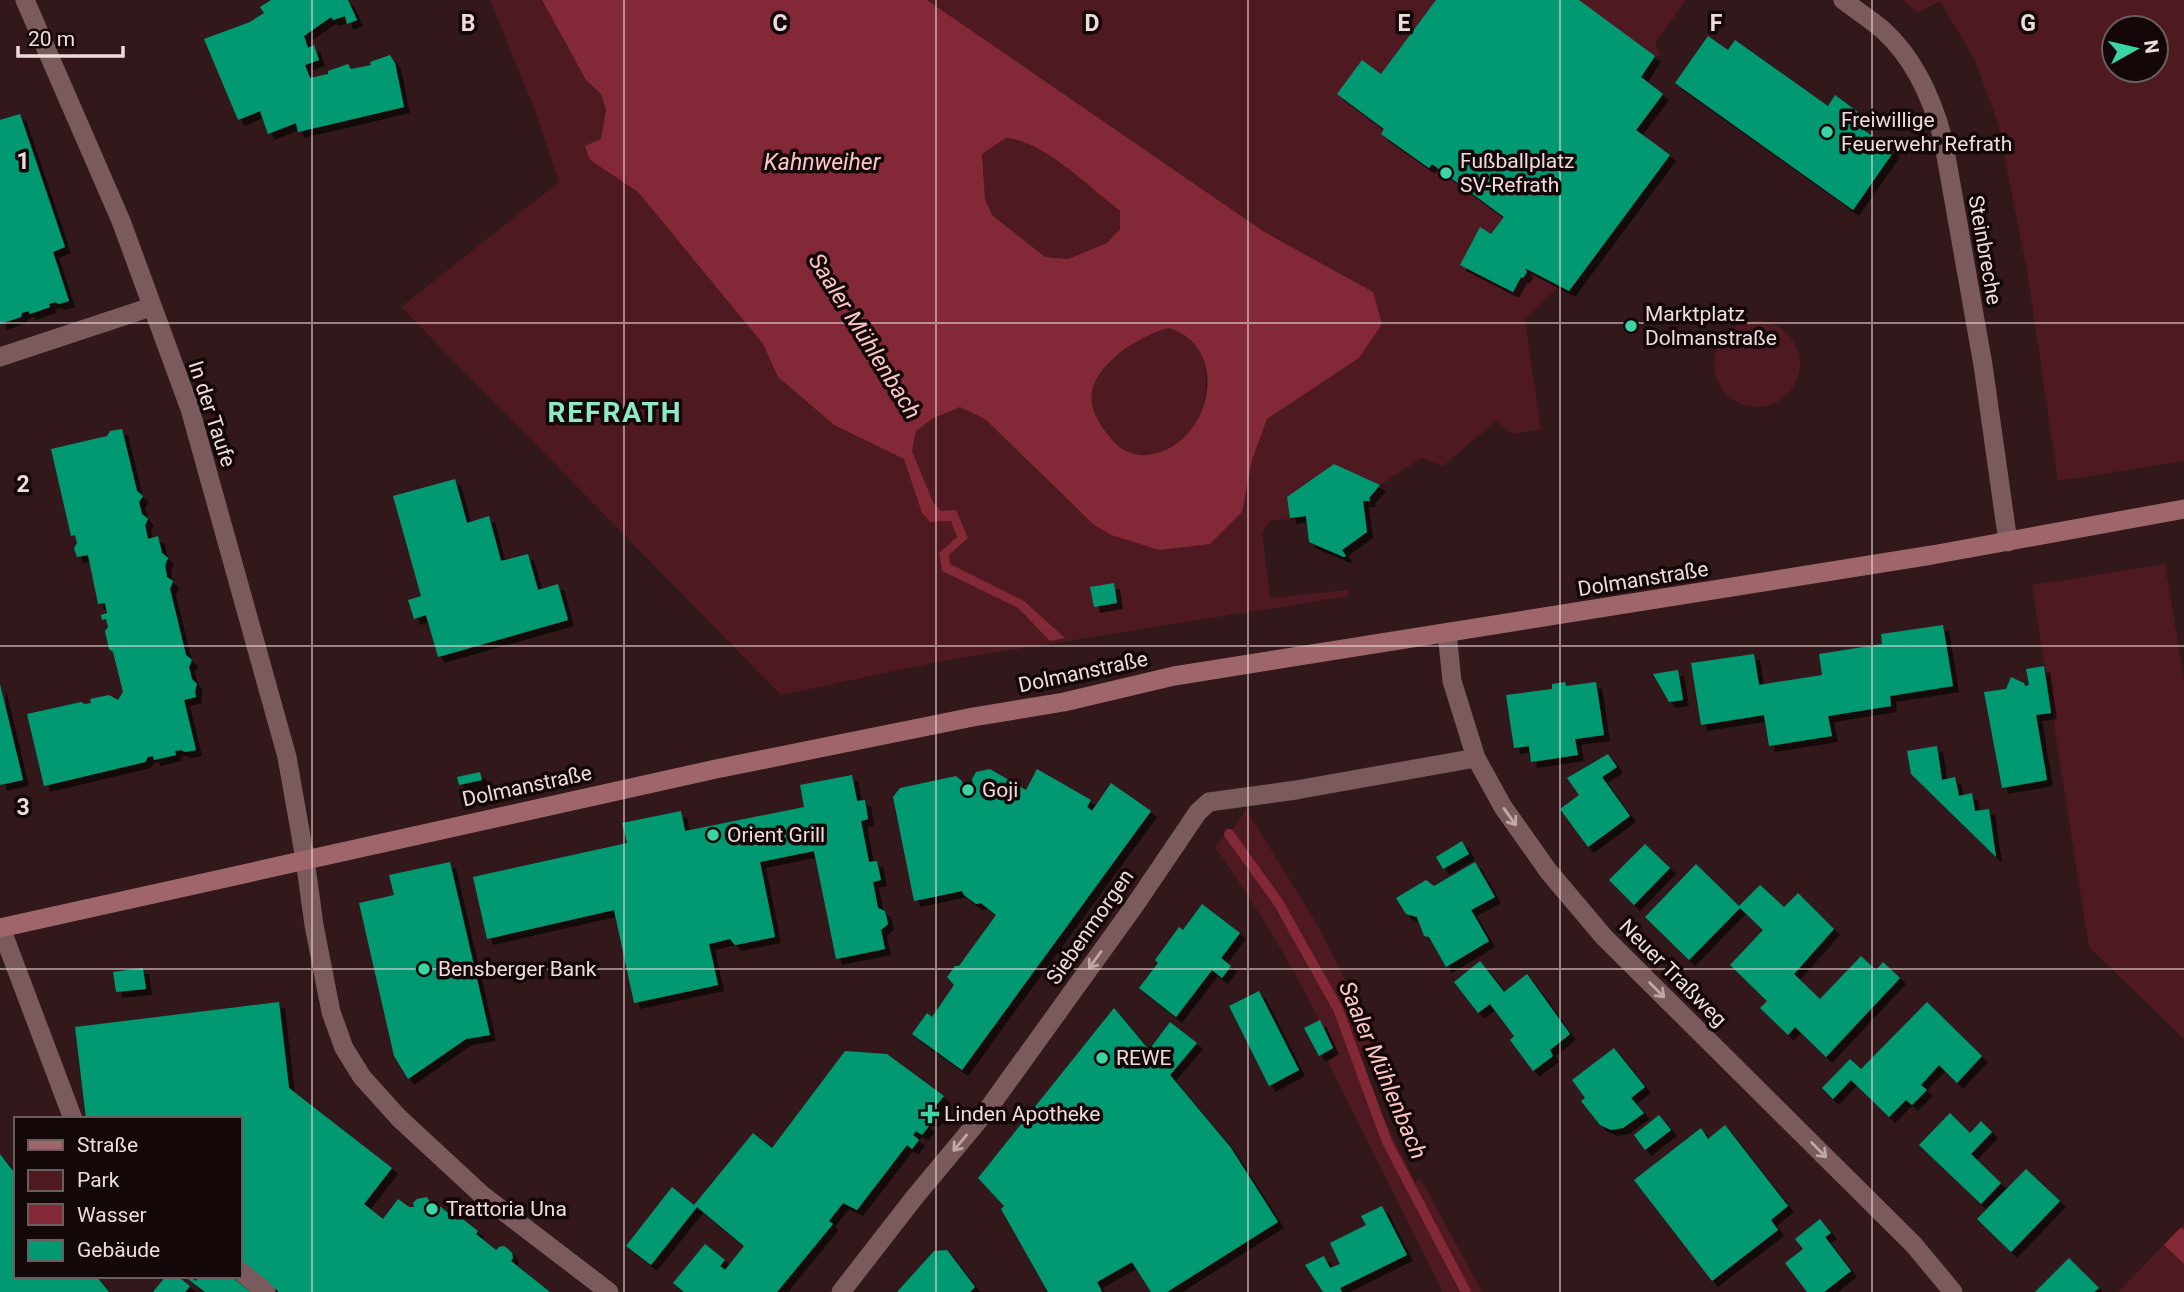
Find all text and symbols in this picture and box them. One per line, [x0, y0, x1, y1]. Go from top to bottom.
text: B [461, 10, 475, 37]
text: C [772, 10, 788, 37]
text: D [1085, 10, 1099, 37]
text: E [1398, 10, 1411, 37]
text: F [1710, 10, 1723, 37]
text: G [2020, 10, 2036, 37]
scale bar [18, 14, 122, 58]
north arrow [2100, 14, 2170, 84]
text: 20 m [28, 27, 75, 51]
text: N [2139, 38, 2164, 55]
place label: Freiwillige Feuerwehr Refrath [1841, 108, 2012, 156]
marker: Freiwillige Feuerwehr Refrath [1819, 124, 1835, 140]
text: 1 [16, 148, 30, 175]
water label: Kahnweiher [764, 149, 882, 176]
place label: Fußballplatz SV-Refrath [1460, 149, 1575, 197]
marker: Fußballplatz SV-Refrath [1438, 165, 1454, 181]
street label: Steinbreche [1964, 193, 2006, 307]
water label: Saaler Mühlenbach [803, 248, 926, 424]
place label: Marktplatz Dolmanstraße [1645, 302, 1777, 350]
marker: Marktplatz Dolmanstraße [1623, 318, 1639, 334]
street label: In der Taufe [184, 358, 240, 470]
district label: REFRATH [547, 396, 683, 429]
text: 2 [16, 471, 30, 498]
street label: Dolmanstraße [1576, 557, 1710, 601]
street label: Dolmanstraße [1016, 647, 1150, 697]
street label: Dolmanstraße [460, 761, 594, 811]
place label: Goji [982, 778, 1018, 802]
marker: Goji [960, 782, 976, 798]
text: 3 [16, 794, 30, 821]
one-way arrow [1503, 807, 1517, 826]
place label: Orient Grill [727, 823, 825, 847]
marker: Orient Grill [705, 827, 721, 843]
street label: Siebenmorgen [1041, 865, 1139, 989]
street label: Neuer Traßweg [1614, 914, 1732, 1032]
one-way arrow [1088, 950, 1102, 969]
place label: Bensberger Bank [438, 957, 597, 981]
marker: Bensberger Bank [416, 961, 432, 977]
water label: Saaler Mühlenbach [1333, 977, 1432, 1163]
one-way arrow [1649, 981, 1666, 998]
place label: REWE [1116, 1046, 1172, 1070]
marker: REWE [1094, 1050, 1110, 1066]
place label: Linden Apotheke [944, 1102, 1100, 1126]
marker: Linden Apotheke [922, 1106, 938, 1122]
legend [14, 1117, 242, 1278]
text: Straße [77, 1133, 138, 1157]
one-way arrow [952, 1134, 968, 1152]
one-way arrow [1810, 1141, 1827, 1158]
text: Park [77, 1168, 120, 1192]
place label: Trattoria Una [446, 1197, 567, 1221]
marker: Trattoria Una [424, 1201, 440, 1217]
text: Wasser [77, 1203, 147, 1227]
text: Gebäude [77, 1238, 160, 1262]

